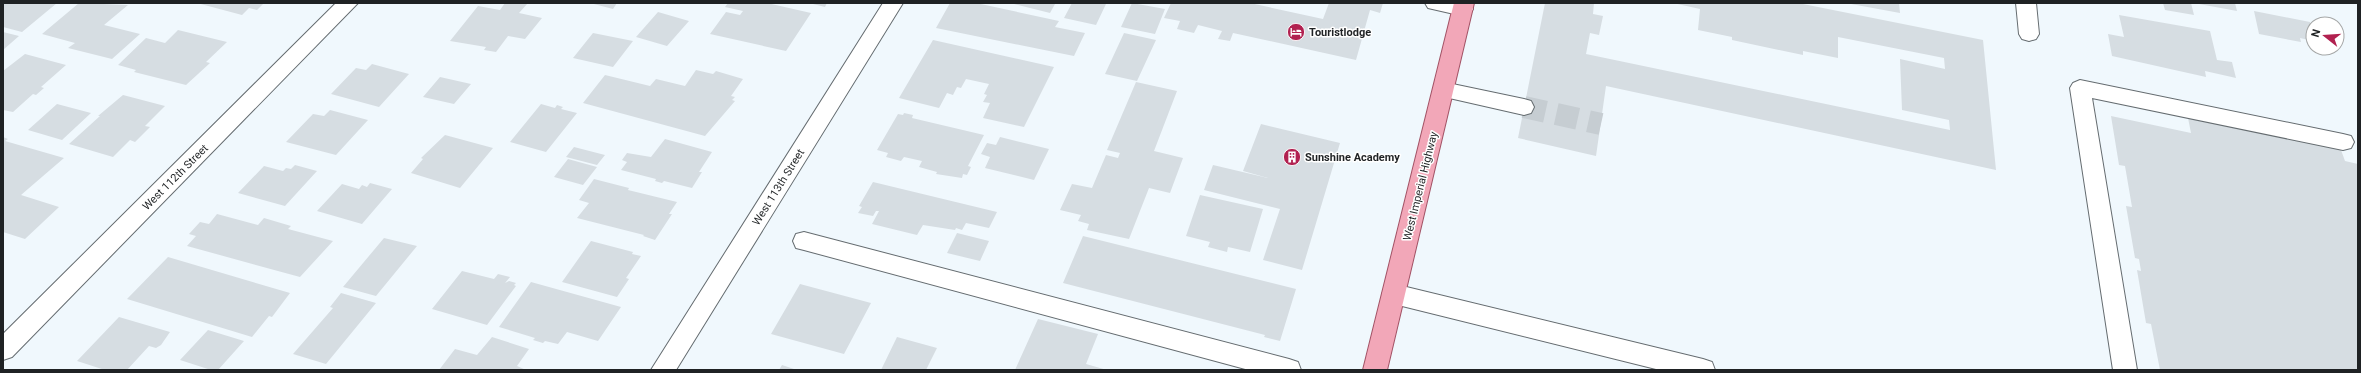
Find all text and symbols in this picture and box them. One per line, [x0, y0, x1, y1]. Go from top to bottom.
north arrow [2305, 16, 2345, 56]
hotel icon: Touristlodge [1286, 22, 1306, 42]
place label: Touristlodge [1309, 26, 1371, 39]
text: N [2309, 27, 2323, 39]
street label: West Imperial Highway [1401, 129, 1441, 242]
street label: West 112th Street [140, 142, 211, 213]
street label: West 113th Street [750, 146, 807, 228]
building icon: Sunshine Academy [1282, 147, 1302, 167]
place label: Sunshine Academy [1305, 151, 1400, 164]

